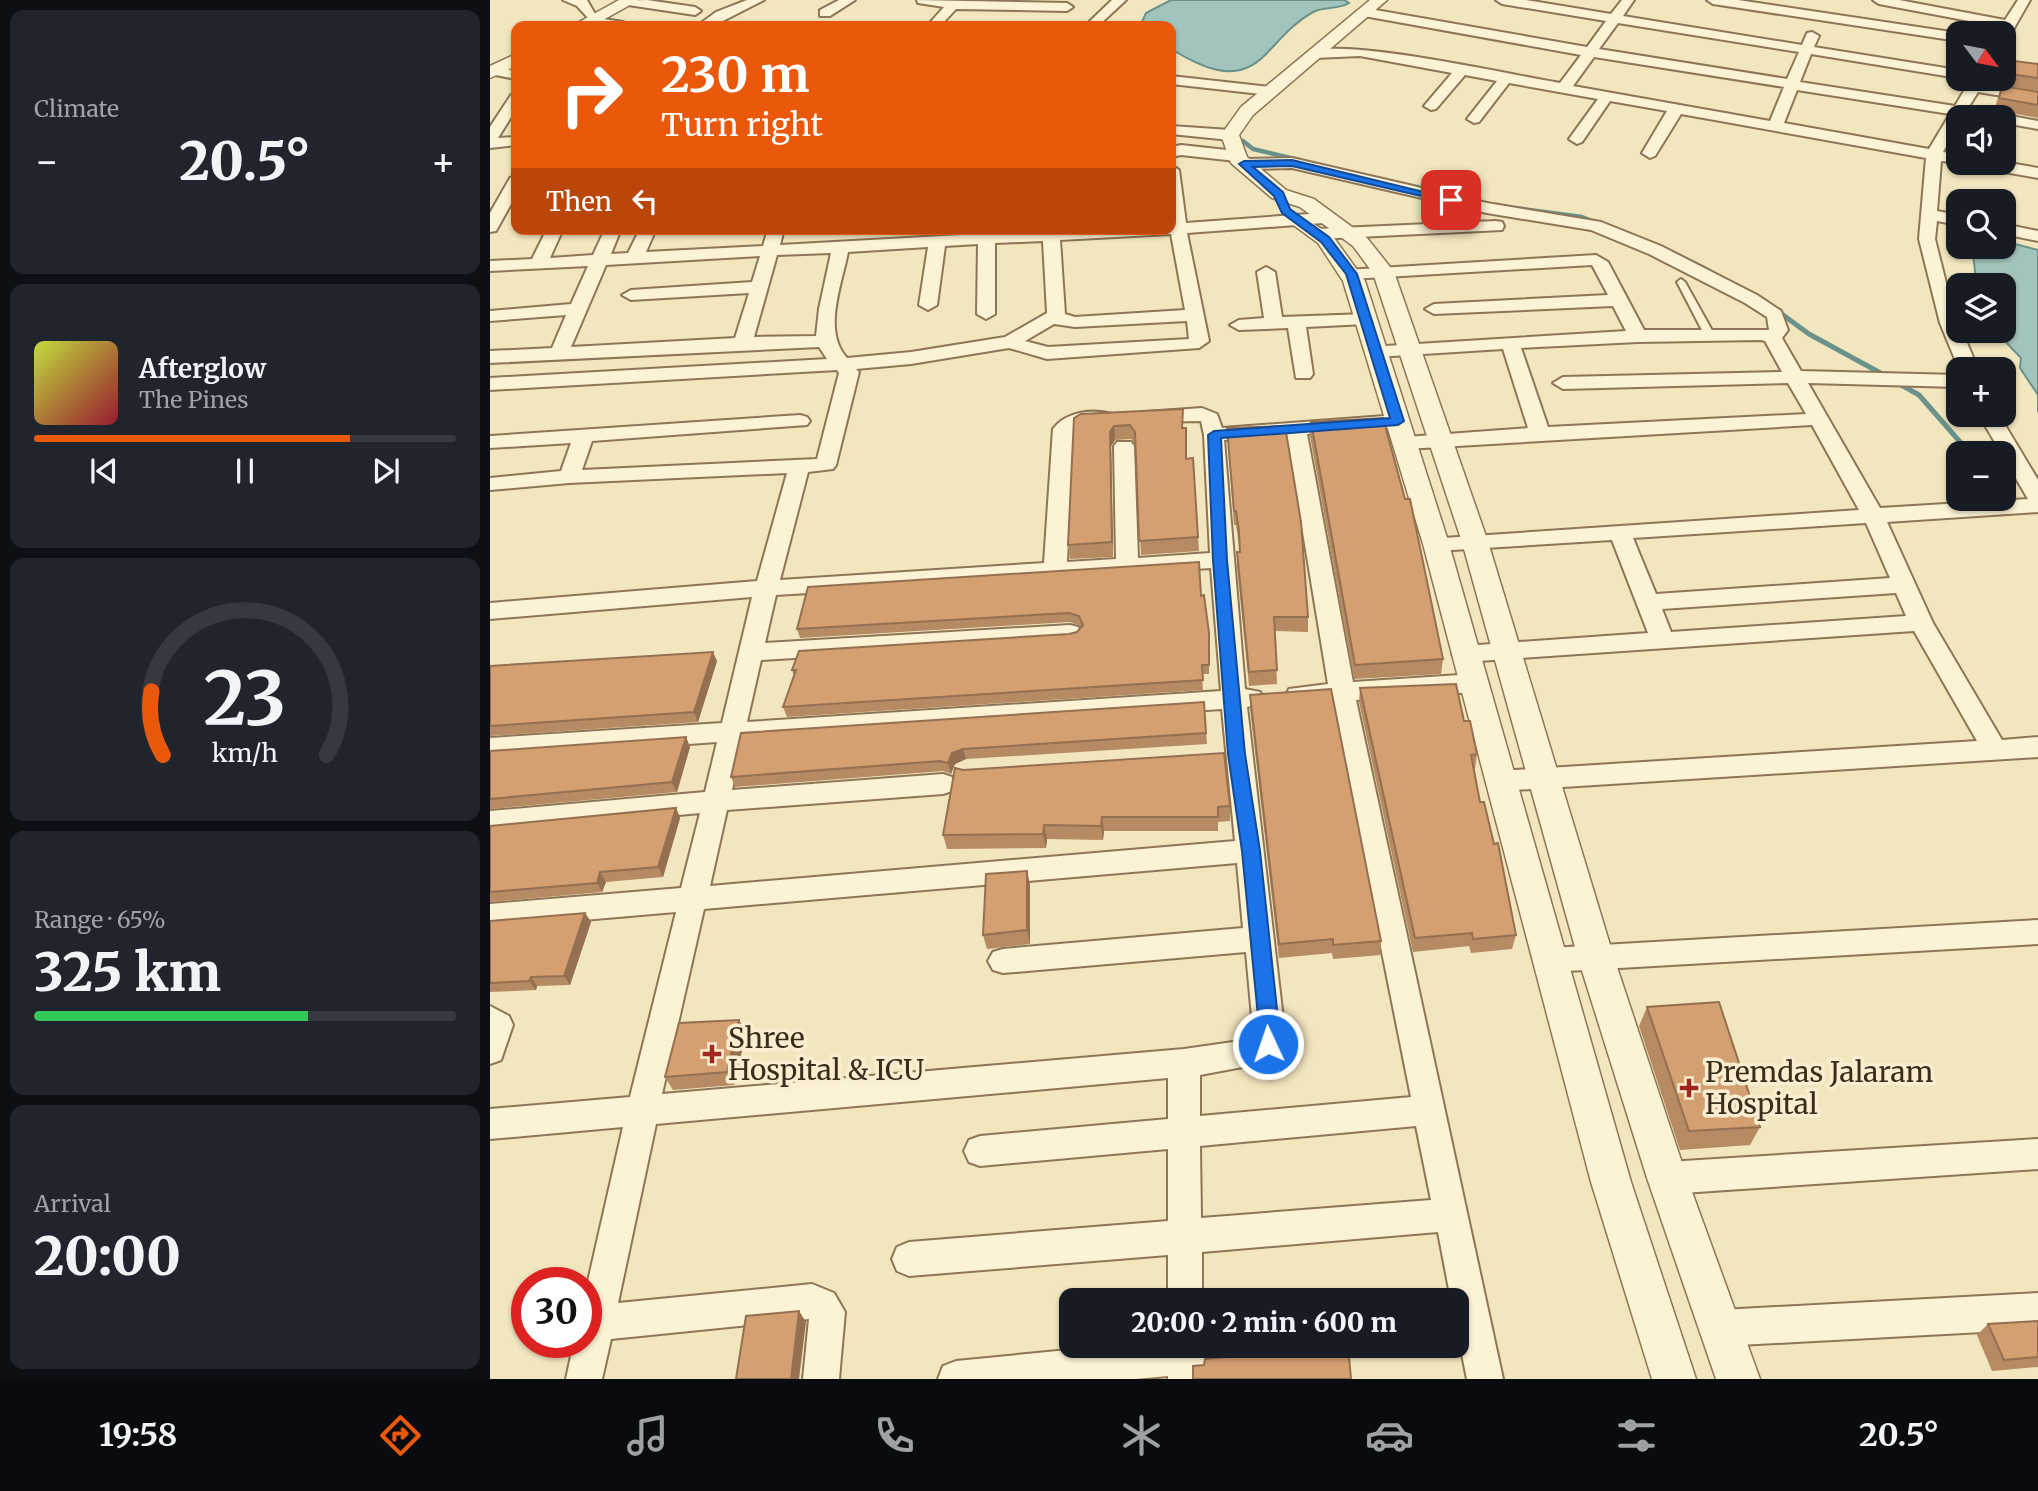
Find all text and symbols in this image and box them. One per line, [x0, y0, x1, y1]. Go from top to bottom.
north arrow [1946, 21, 2016, 91]
map controls [1946, 21, 2016, 511]
text: 230 m [661, 44, 809, 105]
icon: right [546, 49, 637, 140]
text: Climate [34, 94, 119, 123]
text: Turn right [661, 105, 823, 145]
button: sound [1946, 105, 2016, 175]
text: 20.5° [179, 129, 311, 194]
text: − [34, 138, 59, 185]
text: + [431, 138, 456, 185]
pin [1421, 170, 1481, 230]
icon: arrive [1432, 181, 1470, 219]
icon: left [626, 182, 664, 220]
text: Then [546, 185, 612, 218]
button: search [1946, 189, 2016, 259]
button: layers [1946, 273, 2016, 343]
text: Afterglow [139, 352, 266, 385]
button: + [1946, 357, 2016, 427]
text: The Pines [139, 385, 249, 414]
button: − [1946, 441, 2016, 511]
icon: previous [85, 452, 123, 490]
icon: pause [226, 452, 264, 490]
icon: next [367, 452, 405, 490]
text: 23 [204, 654, 286, 746]
text: km/h [212, 737, 278, 769]
text: Range · 65% [34, 905, 166, 934]
text: 325 km [34, 940, 221, 1005]
position arrow [1231, 1007, 1305, 1081]
place label: Shree Hospital & ICU [728, 1020, 924, 1088]
marker: Shree Hospital & ICU [702, 1044, 722, 1064]
place label: Premdas Jalaram Hospital [1705, 1054, 1934, 1122]
marker: Premdas Jalaram Hospital [1679, 1078, 1699, 1098]
text: Arrival [34, 1189, 111, 1218]
text: 20:00 [34, 1224, 181, 1289]
speed limit sign: 30 [511, 1267, 602, 1358]
text: 20:00 · 2 min · 600 m [1131, 1306, 1397, 1339]
icon: directions [376, 1411, 425, 1460]
icon: music [623, 1411, 672, 1460]
icon: phone [870, 1411, 919, 1460]
icon: climate [1117, 1411, 1166, 1460]
icon: car [1365, 1411, 1414, 1460]
icon: filters [1612, 1411, 1661, 1460]
text: 19:58 [99, 1415, 177, 1455]
text: 20.5° [1859, 1415, 1939, 1455]

